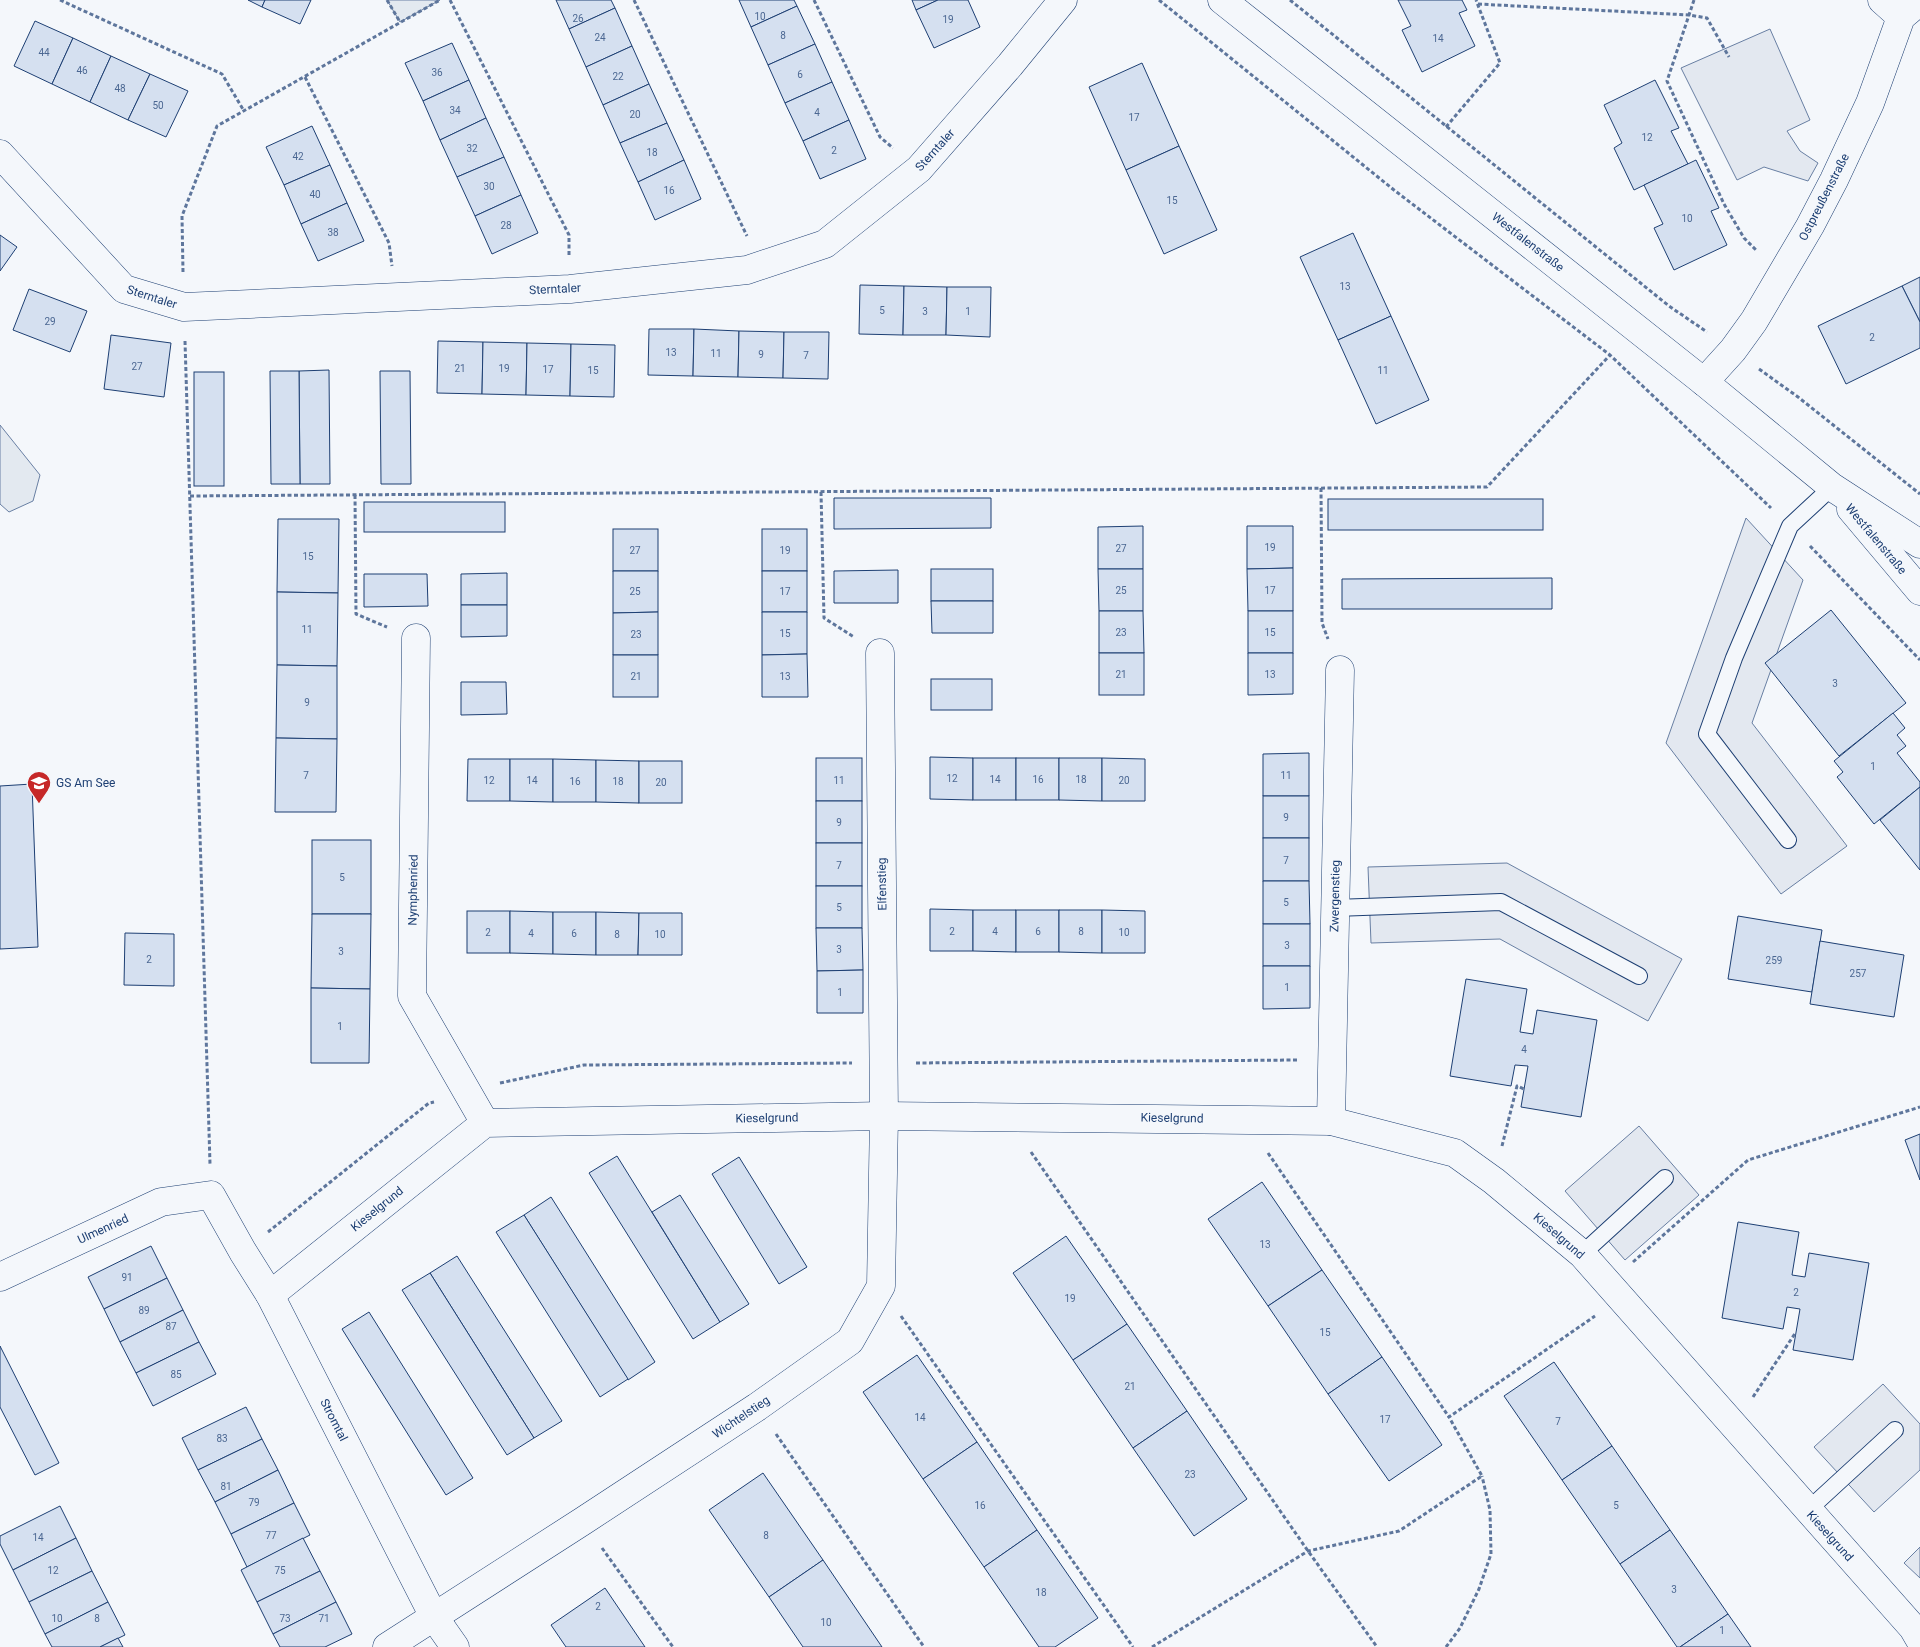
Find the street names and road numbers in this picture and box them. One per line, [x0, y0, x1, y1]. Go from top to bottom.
street label: Sterntaler [912, 126, 958, 174]
street label: Ostpreußenstraße [1796, 151, 1852, 243]
street label: Westfalenstraße [1489, 210, 1567, 274]
street label: Sterntaler [529, 281, 581, 297]
street label: Sterntaler [125, 282, 179, 312]
street label: Westfalenstraße [1843, 501, 1909, 577]
street label: Nymphenried [405, 854, 421, 926]
street label: Elfenstieg [875, 857, 889, 911]
street label: Zwergenstieg [1327, 860, 1343, 932]
street label: Kieselgrund [735, 1110, 799, 1126]
street label: Kieselgrund [1140, 1110, 1204, 1126]
street label: Kieselgrund [348, 1184, 406, 1234]
street label: Kieselgrund [1531, 1210, 1587, 1262]
street label: Ulmenried [75, 1211, 131, 1247]
street label: Wichtelstieg [710, 1393, 772, 1441]
street label: Stromtal [317, 1396, 351, 1444]
street label: Kieselgrund [1804, 1508, 1856, 1564]

